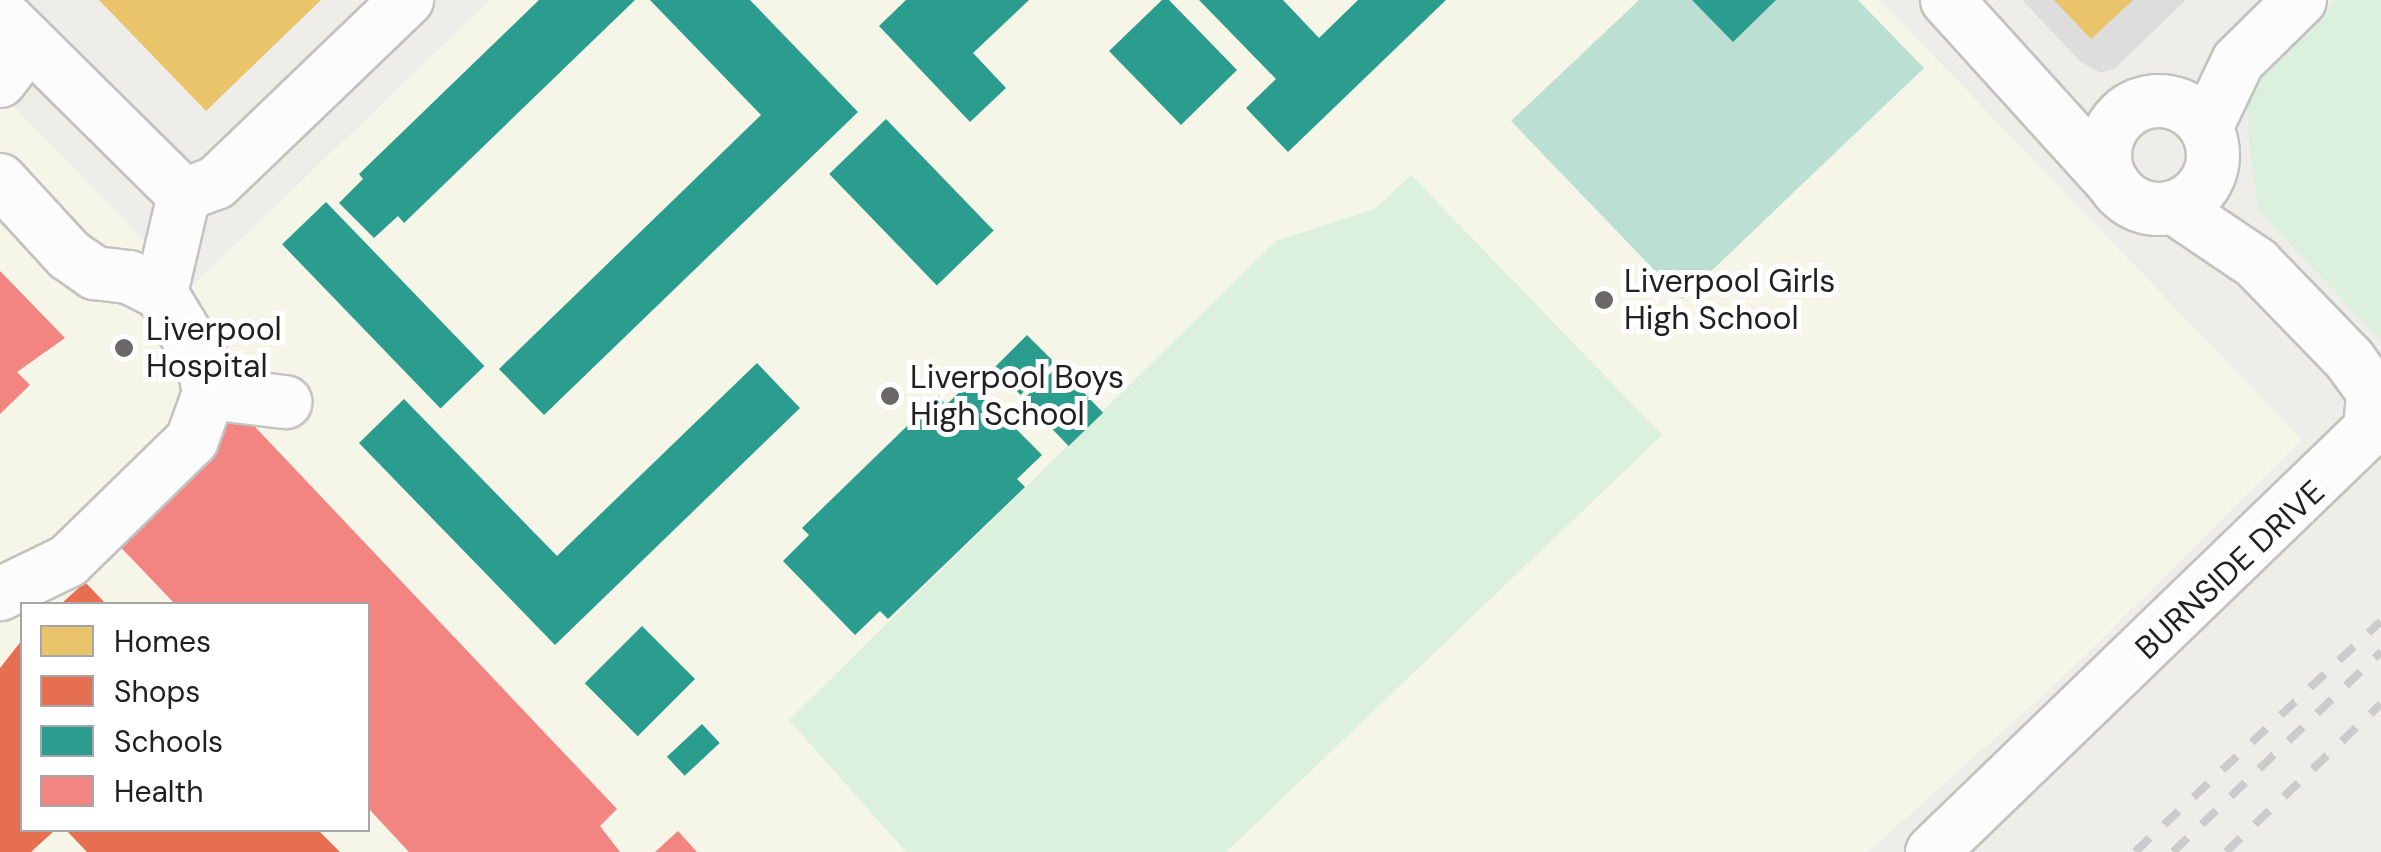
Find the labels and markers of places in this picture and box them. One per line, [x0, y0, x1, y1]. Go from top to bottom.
place label: Liverpool Girls High School [1624, 263, 1835, 338]
marker: Liverpool Girls High School [1593, 289, 1615, 311]
place label: Liverpool Hospital [146, 311, 282, 386]
marker: Liverpool Hospital [111, 335, 137, 361]
place label: Liverpool Boys High School [910, 359, 1124, 434]
marker: Liverpool Boys High School [879, 385, 901, 407]

